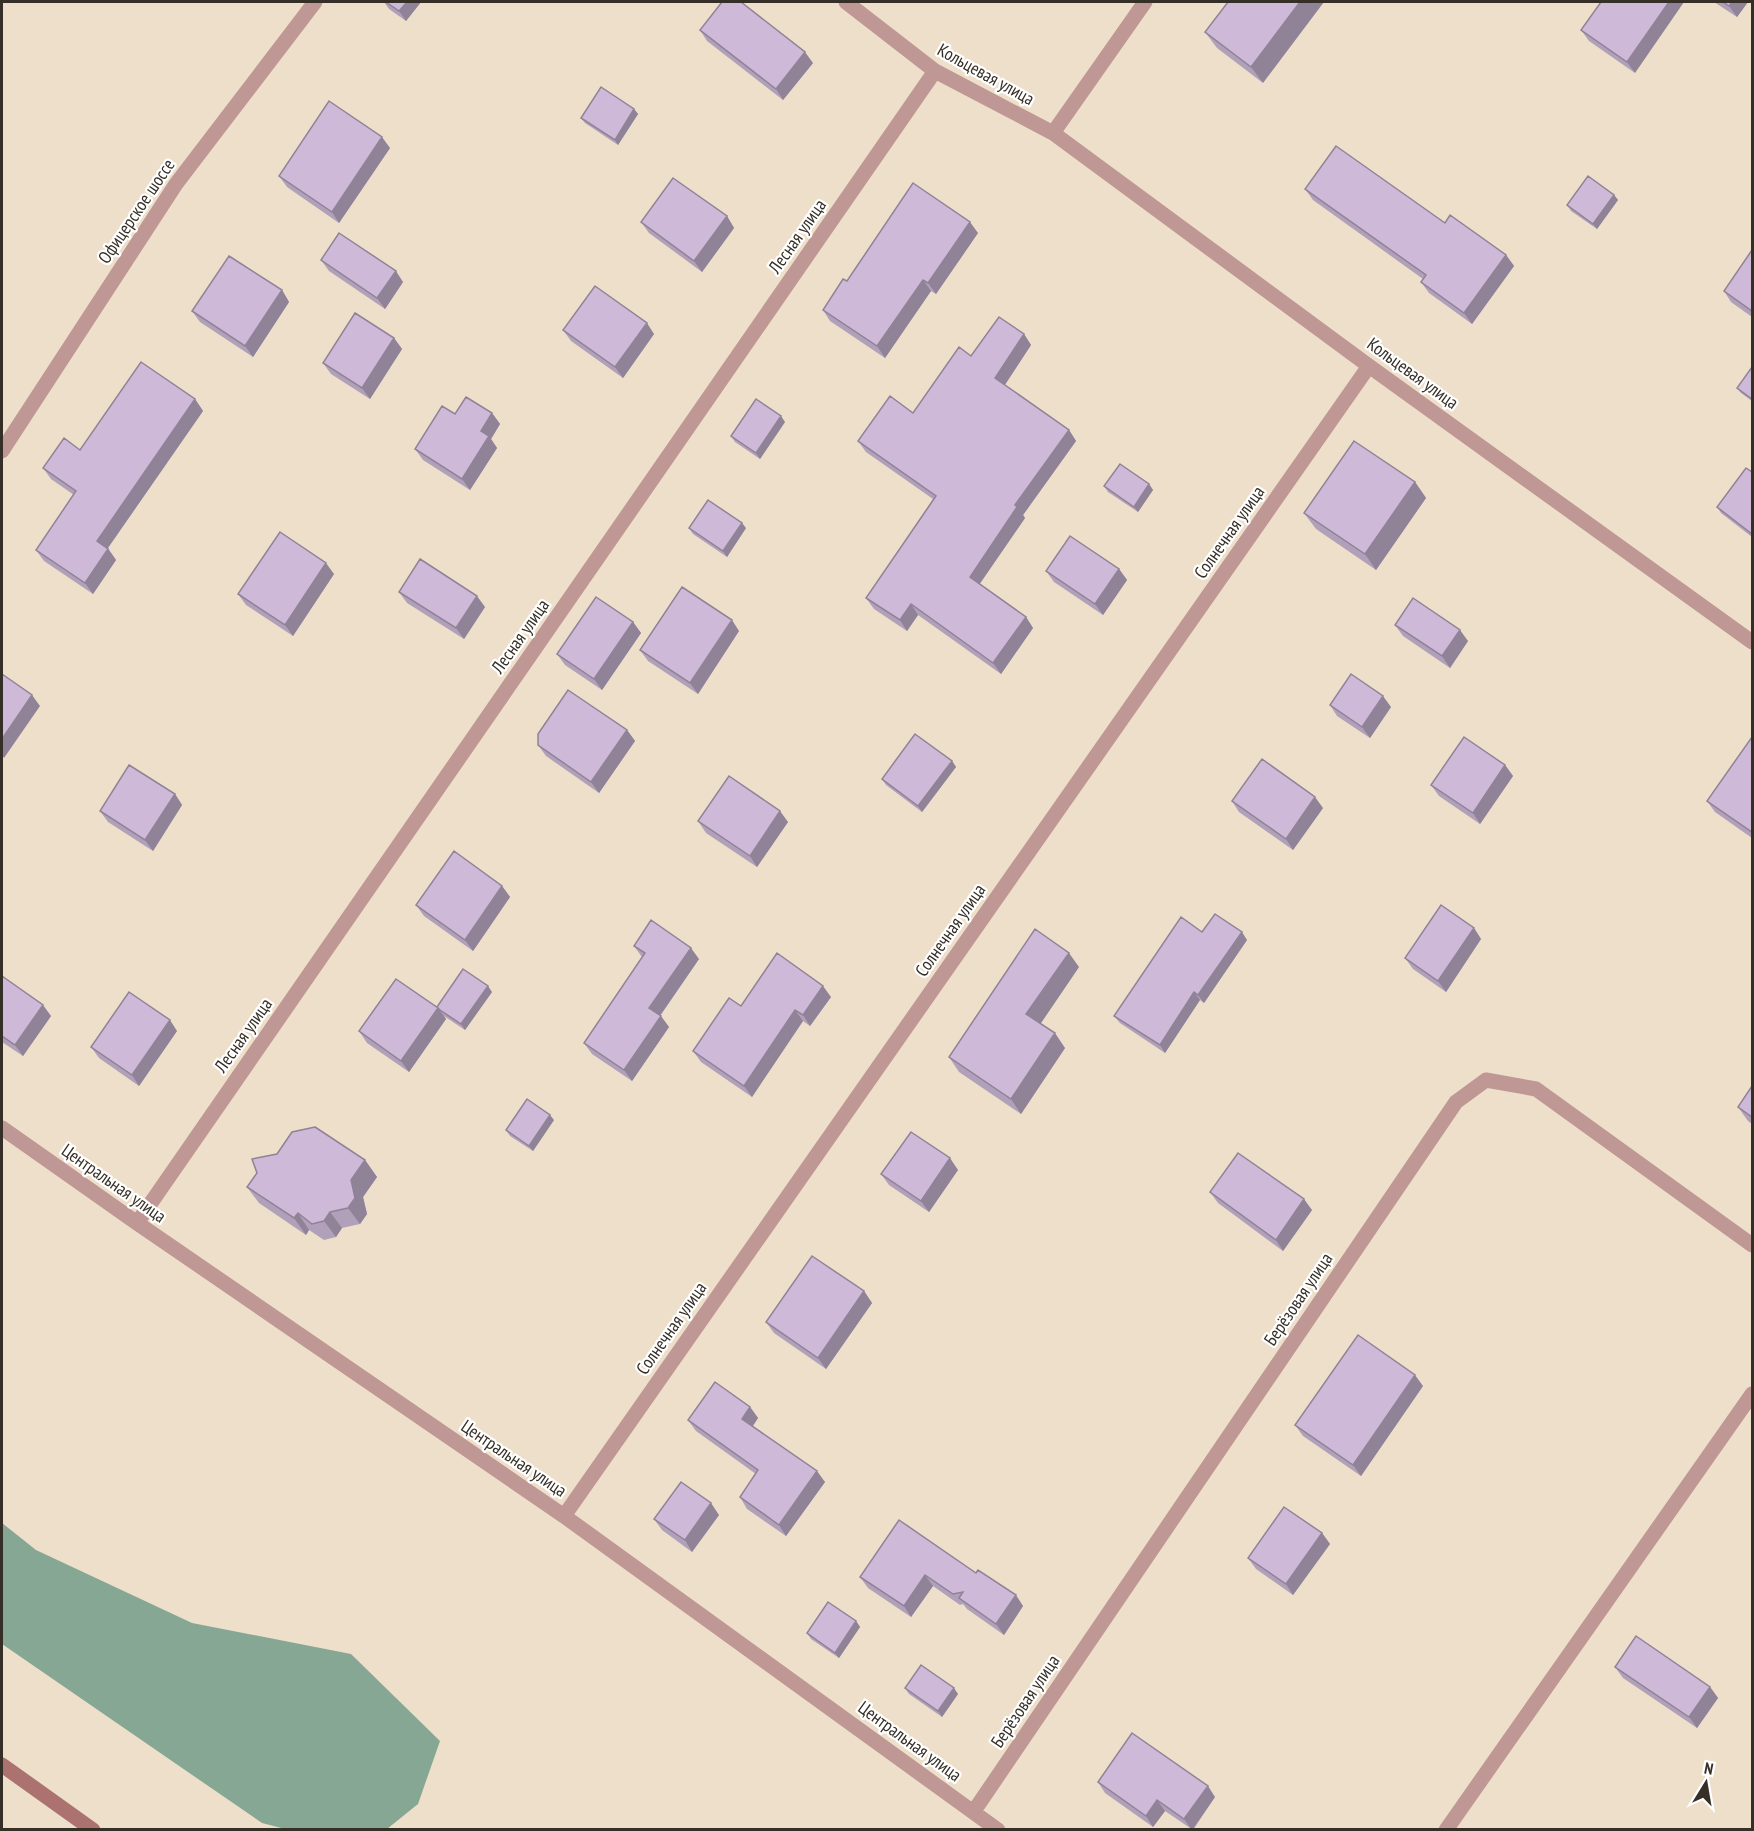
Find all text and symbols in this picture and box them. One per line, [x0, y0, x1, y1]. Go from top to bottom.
street label: Кольцевая улица [933, 38, 1039, 110]
street label: Офицерское шоссе [93, 154, 179, 268]
street label: Лесная улица [763, 194, 831, 278]
street label: Кольцевая улица [1363, 332, 1463, 414]
street label: Солнечная улица [1189, 481, 1269, 583]
street label: Лесная улица [486, 594, 554, 678]
street label: Солнечная улица [910, 879, 990, 981]
street label: Лесная улица [209, 993, 277, 1077]
street label: Центральная улица [57, 1138, 171, 1228]
street label: Берёзовая улица [1259, 1248, 1337, 1350]
street label: Солнечная улица [631, 1277, 711, 1379]
street label: Центральная улица [457, 1414, 571, 1502]
street label: Берёзовая улица [986, 1650, 1064, 1752]
street label: Центральная улица [854, 1696, 966, 1786]
north arrow [1676, 1753, 1736, 1813]
text: N [1703, 1758, 1715, 1779]

